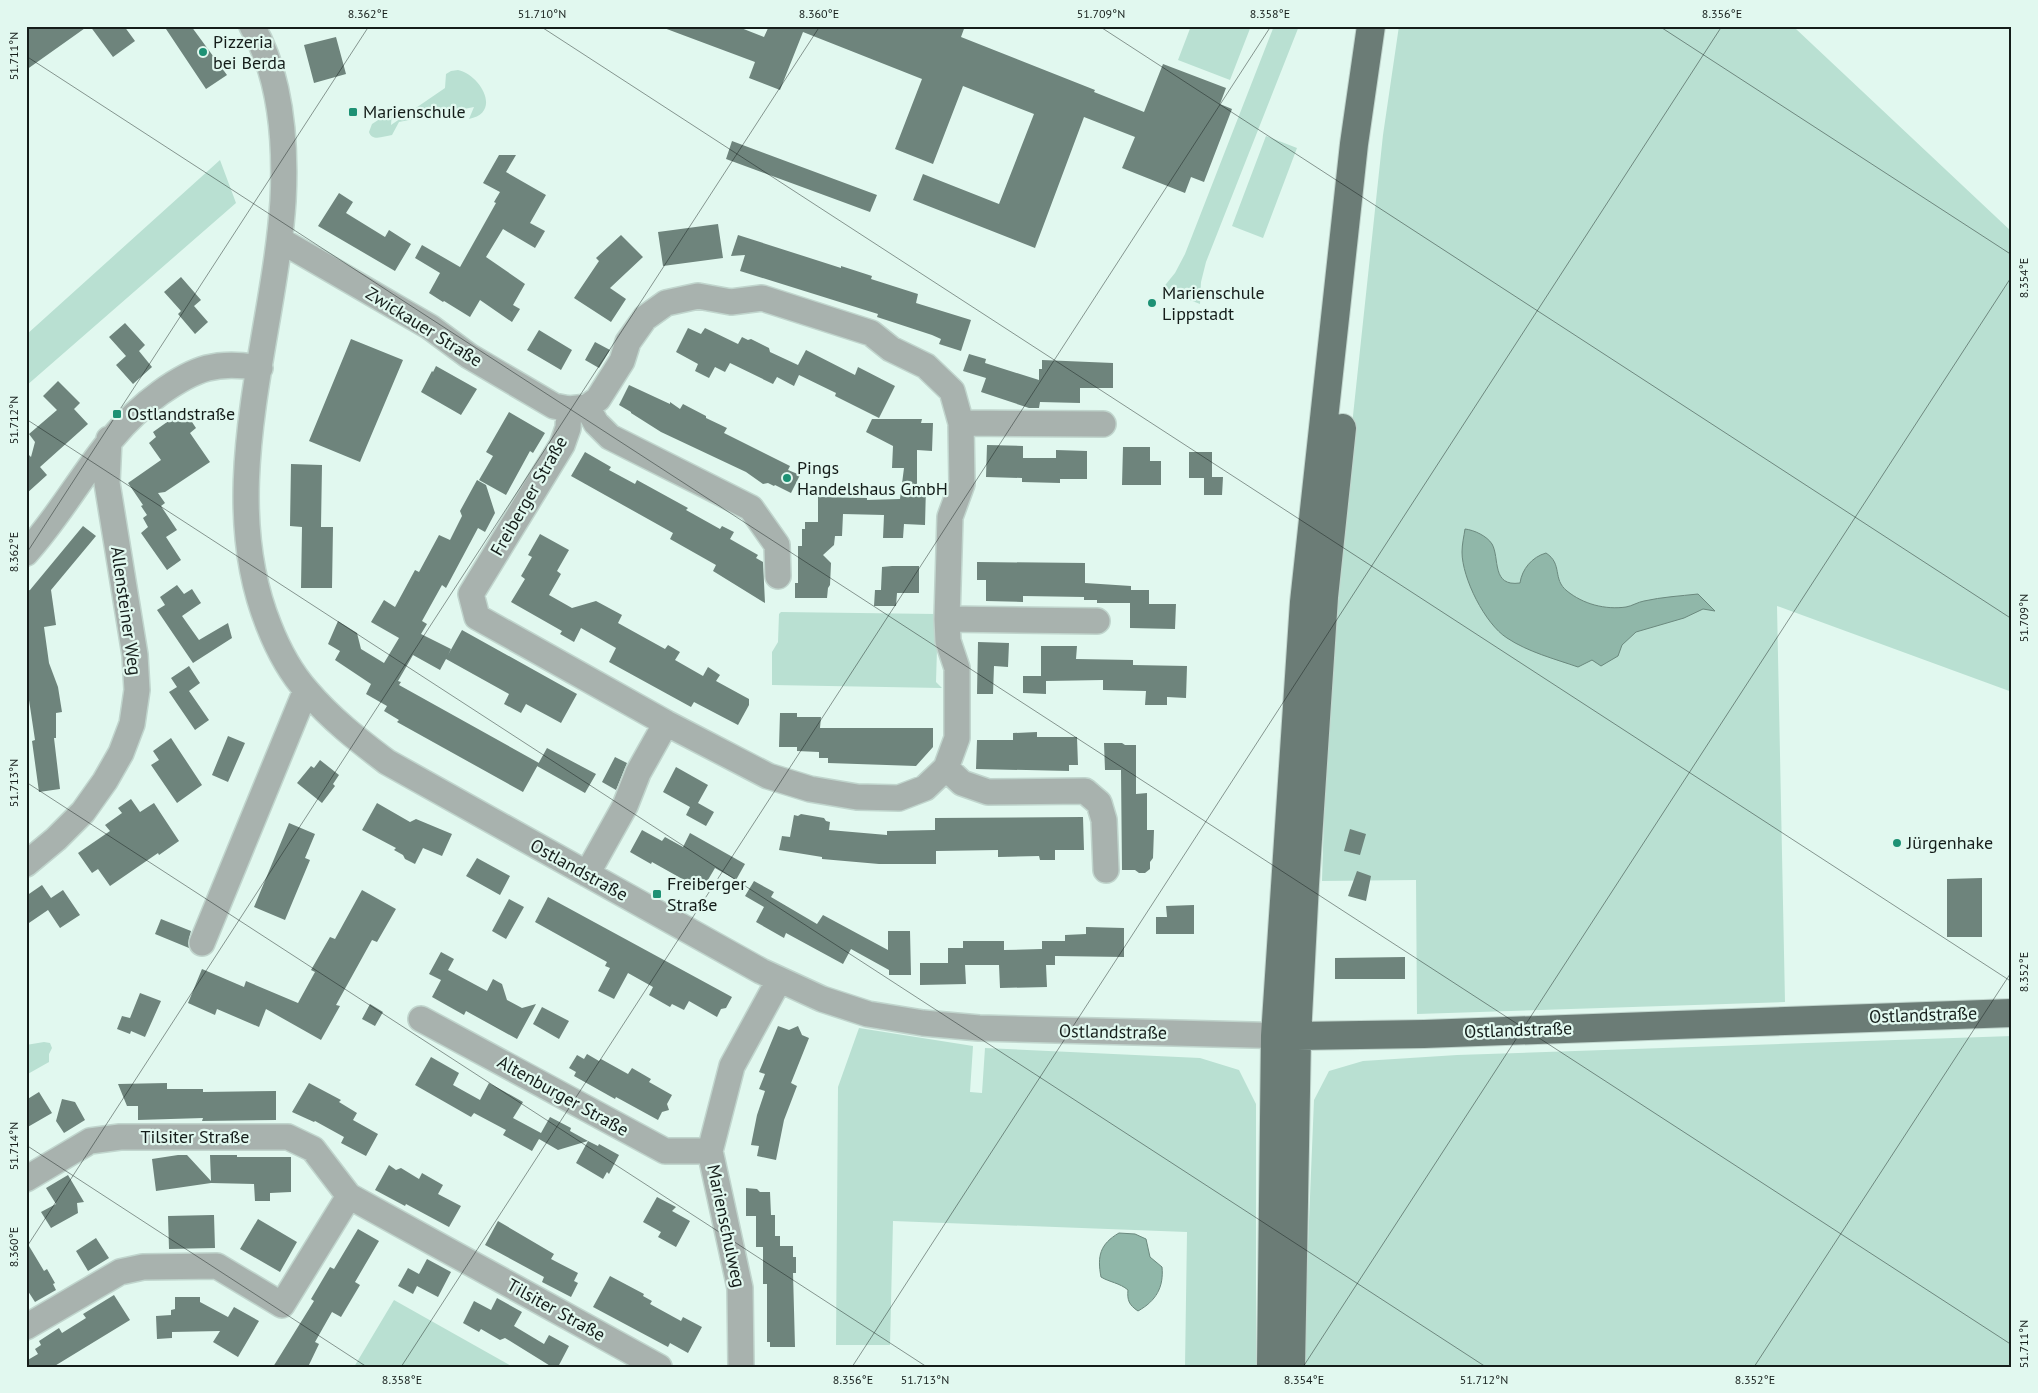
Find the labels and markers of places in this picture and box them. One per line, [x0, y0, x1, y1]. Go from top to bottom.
place label: Pizzeria bei Berda [213, 30, 286, 74]
marker: Pizzeria bei Berda [197, 46, 209, 58]
place label: Marienschule [363, 100, 466, 123]
marker: Marienschule [347, 106, 359, 118]
place label: Marienschule Lippstadt [1162, 281, 1265, 325]
marker: Marienschule Lippstadt [1146, 297, 1158, 309]
place label: Ostlandstraße [127, 402, 235, 425]
marker: Ostlandstraße [111, 408, 123, 420]
place label: Pings Handelshaus GmbH [797, 456, 948, 500]
marker: Pings Handelshaus GmbH [781, 472, 793, 484]
place label: Jürgenhake [1906, 831, 1993, 854]
marker: Jürgenhake [1891, 837, 1903, 849]
place label: Freiberger Straße [667, 872, 746, 916]
marker: Freiberger Straße [651, 888, 663, 900]

